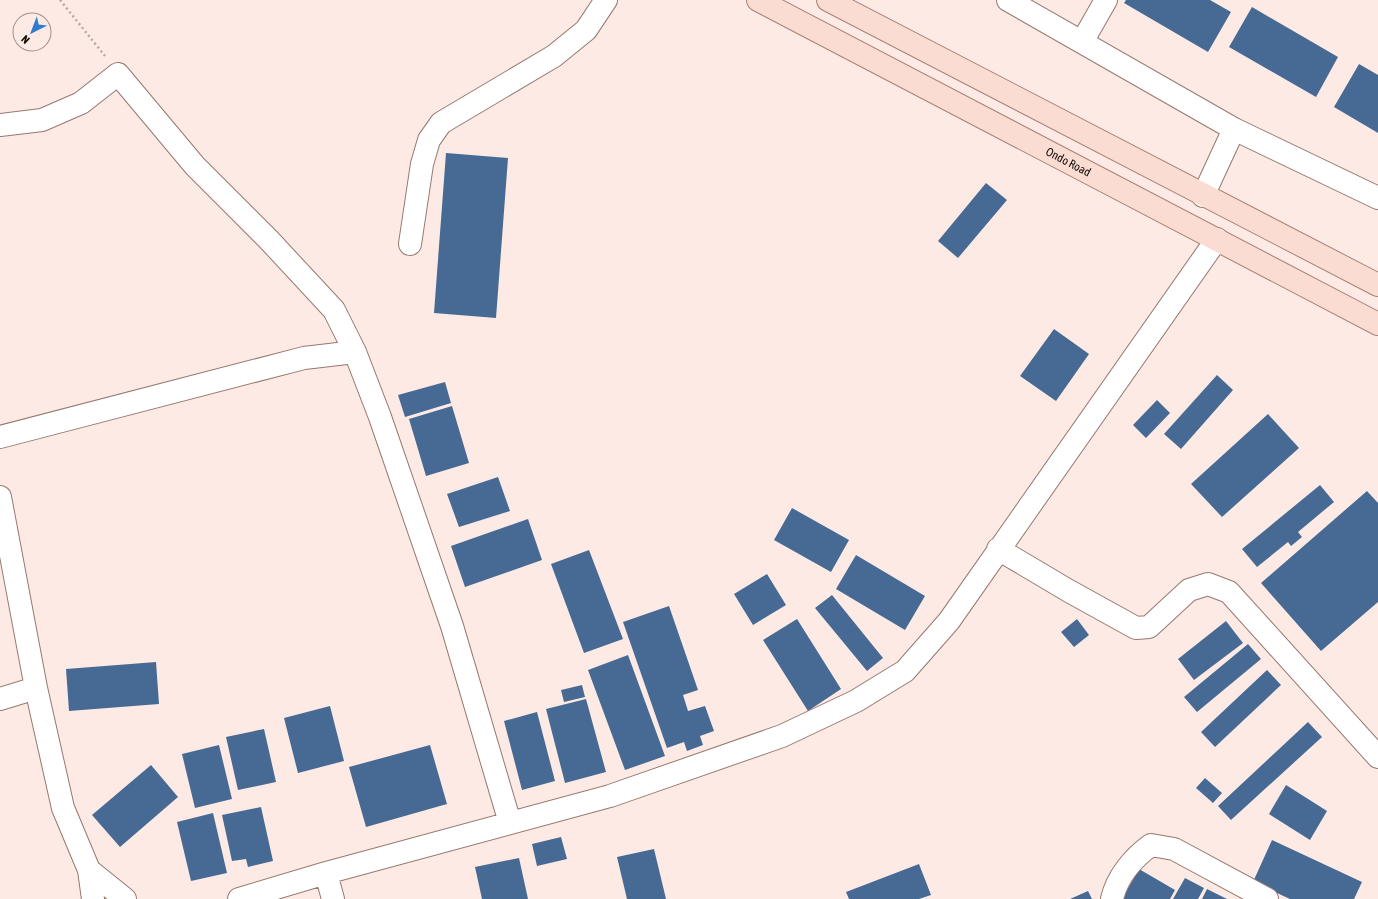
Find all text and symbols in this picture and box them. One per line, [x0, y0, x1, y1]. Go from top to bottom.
north arrow [12, 12, 52, 52]
text: N [19, 33, 32, 46]
street label: Ondo Road [1043, 145, 1093, 180]

